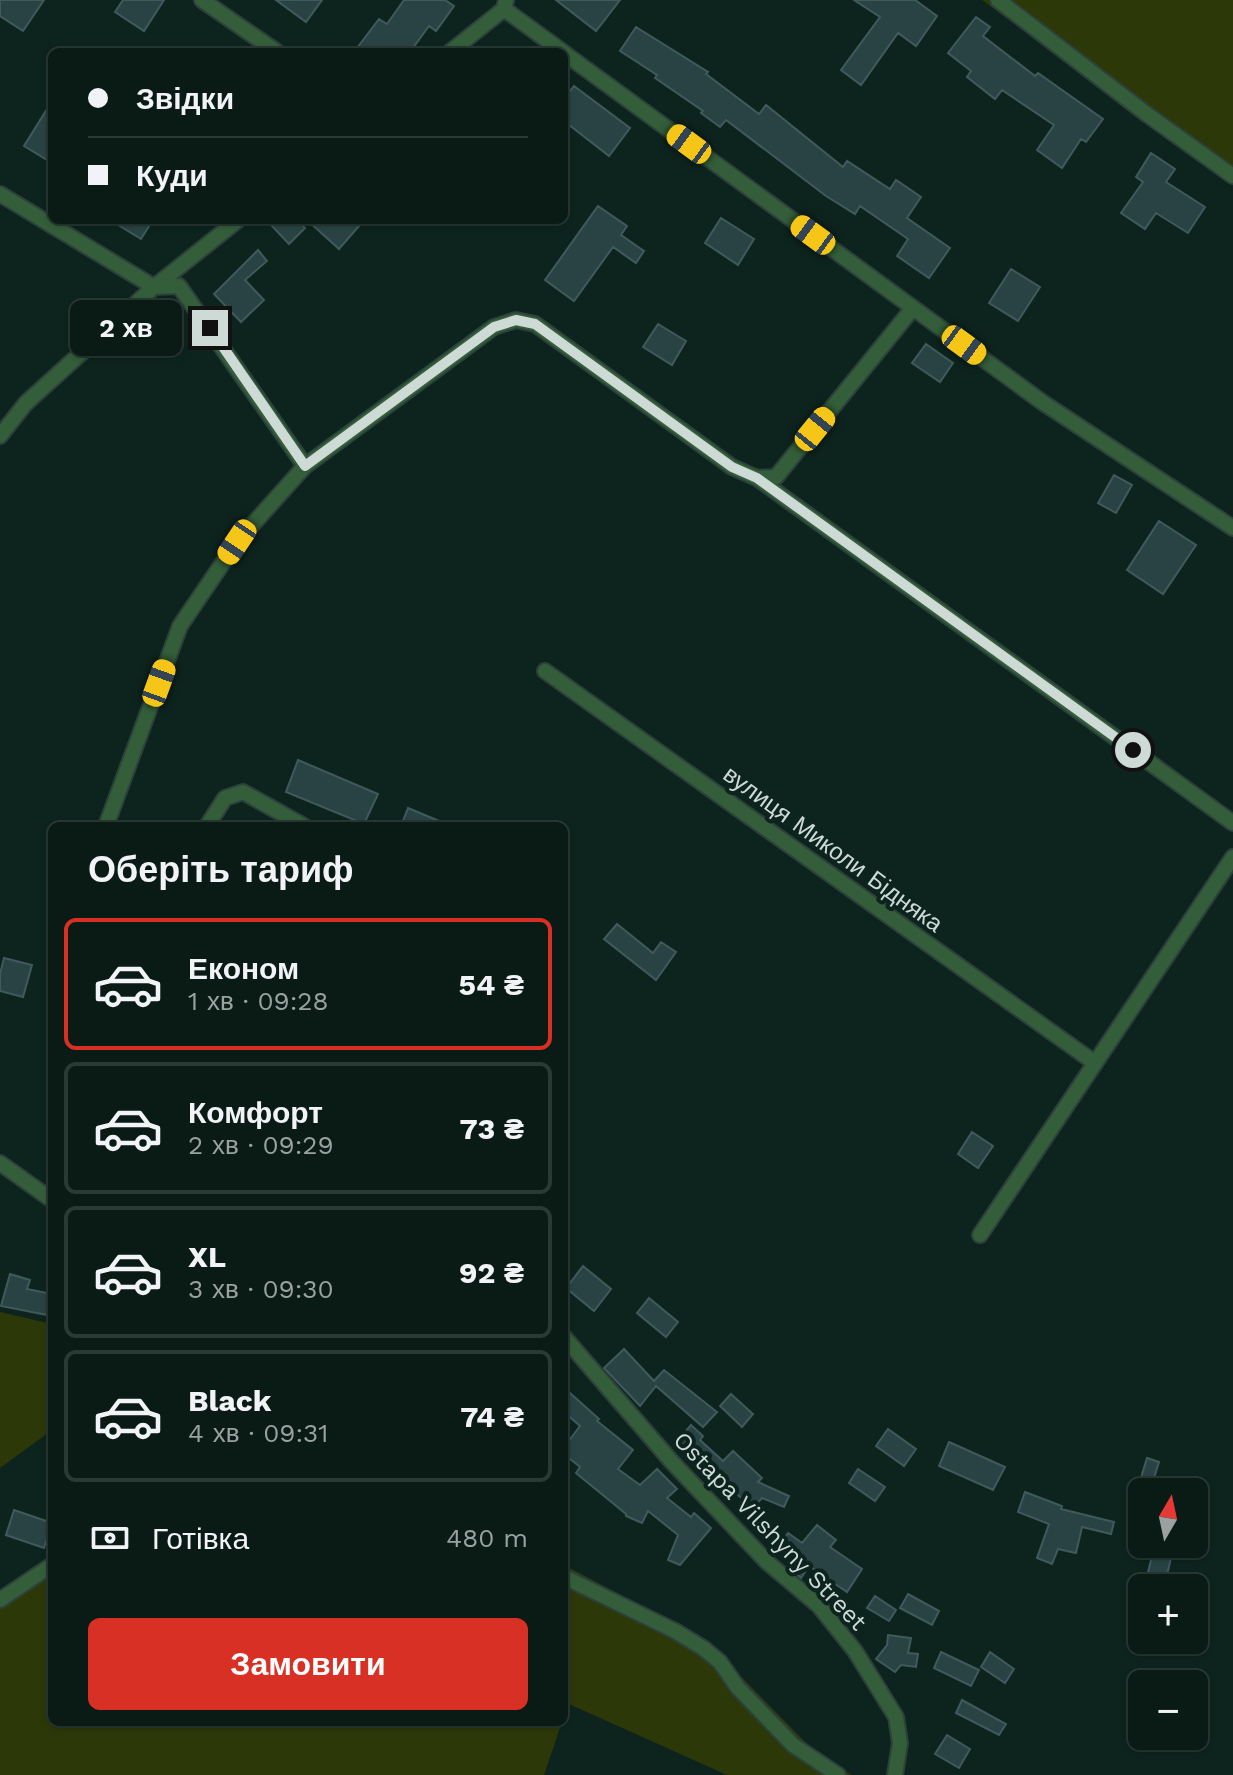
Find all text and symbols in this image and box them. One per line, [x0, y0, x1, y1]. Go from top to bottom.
text: Звідки [136, 81, 234, 116]
car [663, 120, 715, 168]
text: Куди [136, 158, 208, 193]
car [787, 211, 839, 259]
callout: 2 хв [70, 300, 182, 356]
route end [192, 310, 228, 346]
text: 2 хв [99, 313, 153, 343]
car [938, 321, 990, 369]
car [791, 403, 839, 455]
car [214, 515, 260, 569]
car [140, 656, 178, 710]
route start [1115, 732, 1151, 768]
street label: вулиця Миколи Бідняка [718, 760, 949, 938]
text: Оберіть тариф [88, 849, 354, 891]
icon: car [92, 948, 164, 1020]
text: Економ [188, 951, 299, 986]
text: 54 ₴ [459, 967, 524, 1002]
text: 1 хв · 09:28 [188, 986, 329, 1016]
icon: car [92, 1092, 164, 1164]
text: Комфорт [188, 1095, 323, 1130]
text: 73 ₴ [459, 1111, 524, 1146]
text: 2 хв · 09:29 [188, 1130, 334, 1160]
icon: car [92, 1236, 164, 1308]
text: XL [188, 1239, 226, 1274]
text: 92 ₴ [459, 1255, 524, 1290]
text: 3 хв · 09:30 [188, 1274, 334, 1304]
icon: car [92, 1380, 164, 1452]
text: Black [188, 1383, 272, 1418]
text: 74 ₴ [460, 1399, 524, 1434]
text: 4 хв · 09:31 [188, 1418, 328, 1448]
street label: Ostapa Vilshyny Street [668, 1426, 872, 1636]
north arrow [1128, 1478, 1208, 1558]
map controls [1128, 1478, 1208, 1750]
icon: cash [88, 1516, 132, 1560]
text: Готівка [152, 1521, 249, 1556]
text: 480 m [446, 1523, 528, 1553]
button: + [1128, 1574, 1208, 1654]
button: Замовити [88, 1618, 528, 1710]
button: − [1128, 1670, 1208, 1750]

